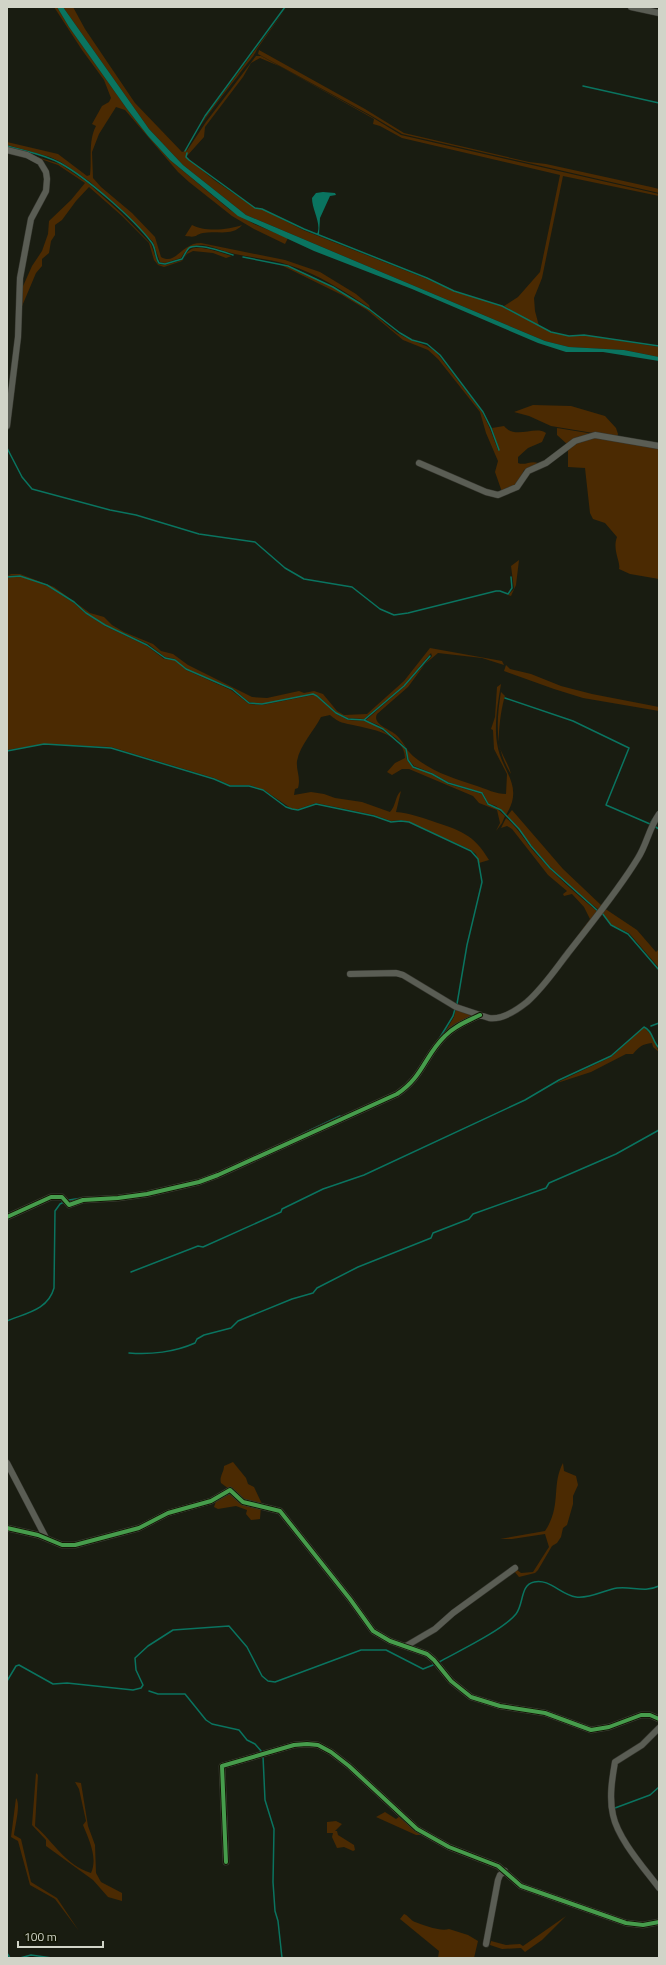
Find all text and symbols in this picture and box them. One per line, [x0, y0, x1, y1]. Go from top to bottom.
scale bar [18, 1923, 103, 1949]
text: 100 m [24, 1927, 57, 1946]

